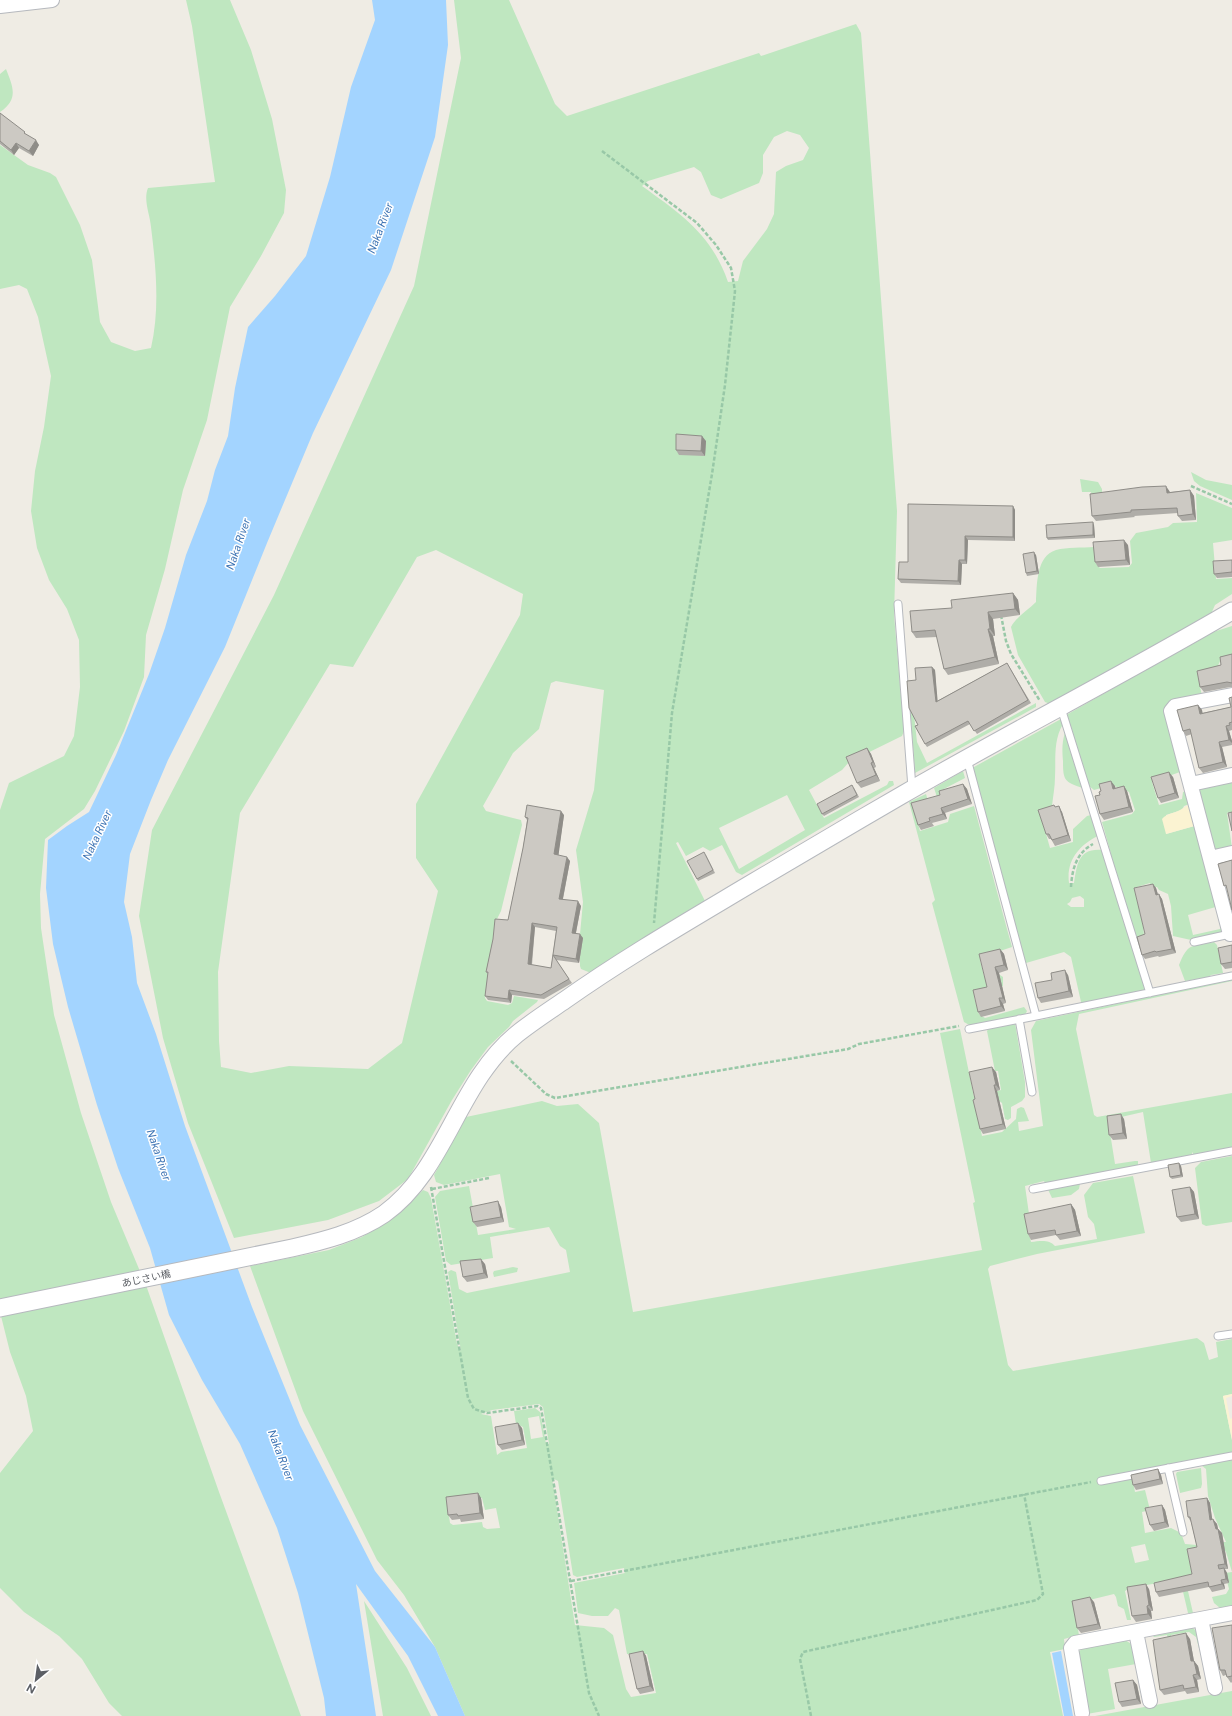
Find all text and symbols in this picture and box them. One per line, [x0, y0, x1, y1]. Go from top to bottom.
water label: Naka River [365, 200, 395, 255]
water label: Naka River [224, 516, 253, 571]
water label: Naka River [80, 808, 114, 862]
water label: Naka River [145, 1128, 174, 1183]
street label: あじさい橋 [120, 1267, 172, 1289]
water label: Naka River [266, 1428, 296, 1483]
north arrow [16, 1660, 56, 1700]
text: N [24, 1681, 38, 1696]

